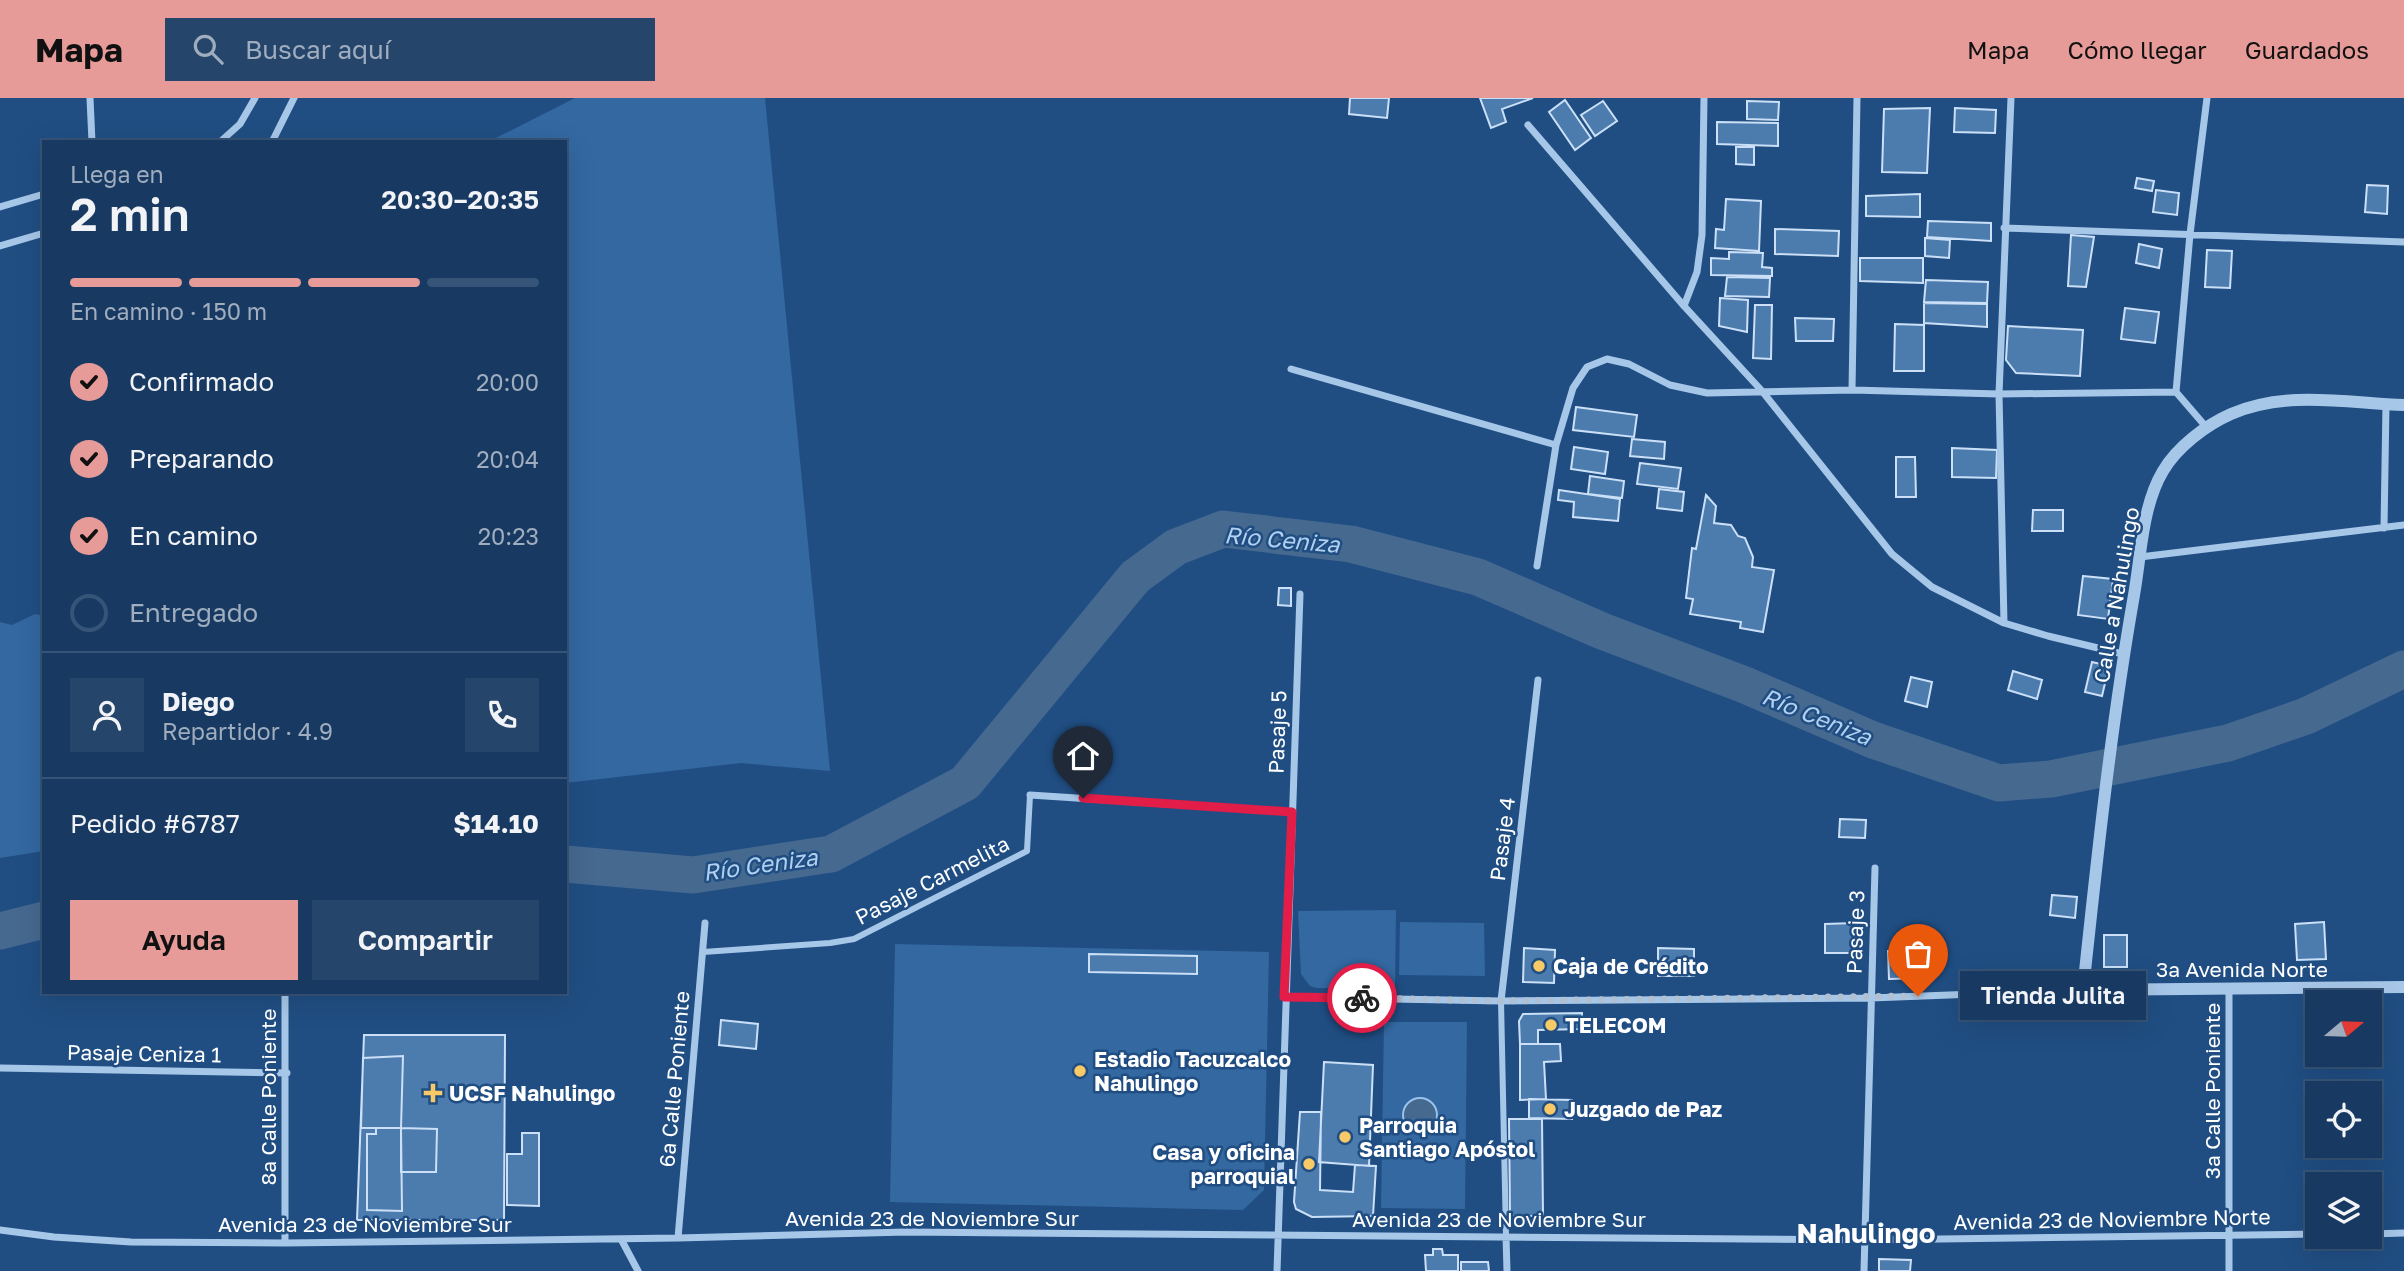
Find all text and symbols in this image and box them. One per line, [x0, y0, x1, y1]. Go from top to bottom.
search box [165, 18, 655, 81]
text: Mapa [35, 30, 123, 69]
icon: search [189, 30, 227, 68]
text: Buscar aquí [245, 34, 391, 65]
text: Mapa [1967, 35, 2030, 64]
text: Cómo llegar [2068, 35, 2207, 64]
text: Guardados [2245, 35, 2369, 64]
text: Llega en [70, 160, 164, 188]
text: 20:30–20:35 [381, 184, 539, 215]
text: 2 min [70, 186, 190, 241]
text: En camino · 150 m [70, 297, 267, 325]
icon: check [70, 363, 108, 401]
text: Confirmado [129, 366, 274, 397]
text: 20:00 [476, 368, 539, 396]
icon: check [70, 440, 108, 478]
text: Preparando [129, 443, 274, 474]
text: 20:04 [476, 445, 539, 473]
street label: Calle a Nahulingo [2088, 505, 2144, 685]
icon: check [70, 517, 108, 555]
text: En camino [129, 520, 258, 551]
water label: Río Ceniza [1223, 520, 1342, 558]
text: 20:23 [478, 522, 539, 550]
text: Entregado [129, 597, 258, 628]
button: person [70, 678, 144, 752]
button: phone [465, 678, 539, 752]
water label: Río Ceniza [1758, 681, 1877, 751]
text: Diego [162, 686, 235, 717]
street label: Pasaje 5 [1263, 690, 1291, 774]
text: Repartidor · 4.9 [162, 717, 333, 745]
pin [1053, 726, 1113, 798]
icon: home [1064, 737, 1102, 775]
street label: Pasaje 4 [1484, 796, 1520, 882]
text: Pedido #6787 [70, 808, 240, 839]
text: $14.10 [453, 808, 539, 839]
street label: Pasaje Carmelita [851, 830, 1013, 930]
water label: Río Ceniza [701, 842, 820, 886]
street label: Pasaje 3 [1841, 890, 1869, 974]
button: Ayuda [70, 900, 298, 980]
button: Compartir [312, 900, 539, 980]
pin [1888, 924, 1948, 996]
icon: bag [1899, 935, 1937, 973]
place label: Caja de Crédito [1553, 953, 1709, 979]
street label: 3a Avenida Norte [2156, 956, 2328, 982]
marker: Caja de Crédito [1531, 958, 1547, 974]
courier [1327, 963, 1397, 1033]
callout: Tienda Julita [1960, 972, 2146, 1020]
icon: bike [1343, 979, 1381, 1017]
text: Tienda Julita [1981, 981, 2125, 1009]
street label: 6a Calle Poniente [653, 990, 695, 1168]
north arrow [2305, 990, 2382, 1068]
map controls [2305, 990, 2382, 1249]
street label: 3a Calle Poniente [2199, 1003, 2225, 1179]
street label: 8a Calle Poniente [255, 1009, 281, 1185]
place label: TELECOM [1565, 1012, 1667, 1038]
marker: TELECOM [1543, 1017, 1559, 1033]
street label: Pasaje Ceniza 1 [67, 1039, 221, 1067]
place label: Estadio Tacuzcalco Nahulingo [1094, 1046, 1291, 1096]
marker: Estadio Tacuzcalco Nahulingo [1072, 1063, 1088, 1079]
place label: UCSF Nahulingo [449, 1080, 615, 1106]
button: locate [2305, 1081, 2382, 1158]
marker: UCSF Nahulingo [423, 1083, 443, 1103]
place label: Juzgado de Paz [1564, 1096, 1722, 1122]
marker: Juzgado de Paz [1542, 1101, 1558, 1117]
place label: Parroquia Santiago Apóstol [1359, 1112, 1535, 1162]
marker: Parroquia Santiago Apóstol [1337, 1129, 1353, 1145]
place label: Casa y oficina parroquial [1152, 1139, 1295, 1189]
marker: Casa y oficina parroquial [1301, 1156, 1317, 1172]
button: layers [2305, 1172, 2382, 1249]
street label: Avenida 23 de Noviembre Norte [1953, 1203, 2271, 1235]
street label: Avenida 23 de Noviembre Sur [785, 1205, 1079, 1231]
street label: Avenida 23 de Noviembre Sur [1352, 1206, 1646, 1232]
street label: Avenida 23 de Noviembre Sur [218, 1211, 512, 1237]
district label: Nahulingo [1796, 1216, 1936, 1249]

